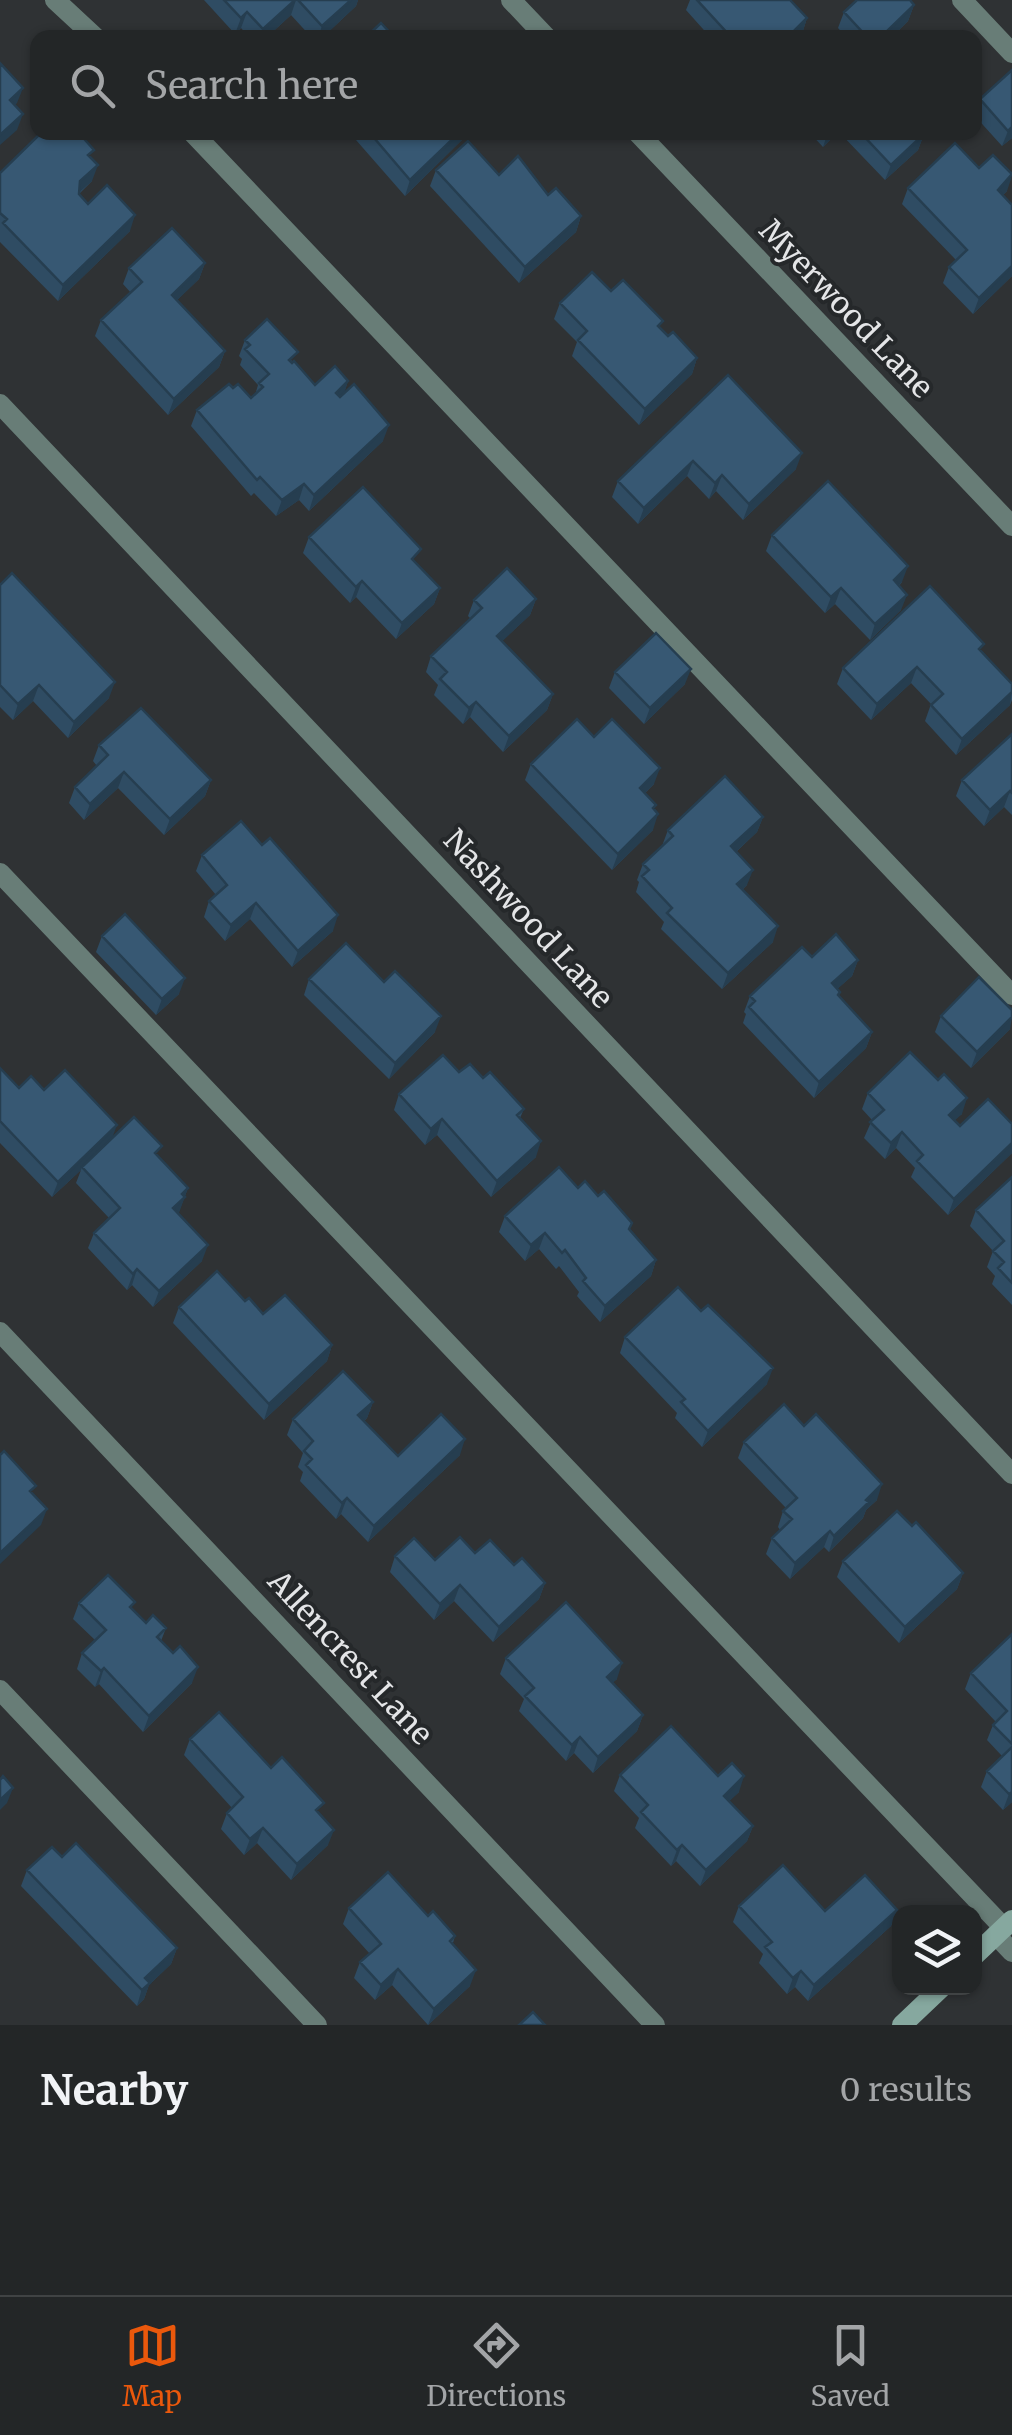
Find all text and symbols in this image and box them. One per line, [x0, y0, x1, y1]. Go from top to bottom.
search box [30, 30, 982, 140]
icon: search [65, 58, 120, 113]
text: Search here [145, 62, 358, 109]
street label: Myerwood Lane [752, 211, 942, 406]
street label: Nashwood Lane [436, 821, 621, 1016]
street label: Allencrest Lane [260, 1562, 441, 1752]
map controls [892, 1905, 982, 1995]
button: layers [892, 1905, 982, 1995]
text: Nearby [40, 2064, 188, 2116]
text: 0 results [840, 2070, 972, 2110]
tab: Map [122, 2318, 182, 2414]
tab: Directions [426, 2318, 566, 2414]
tab: Saved [810, 2318, 890, 2414]

